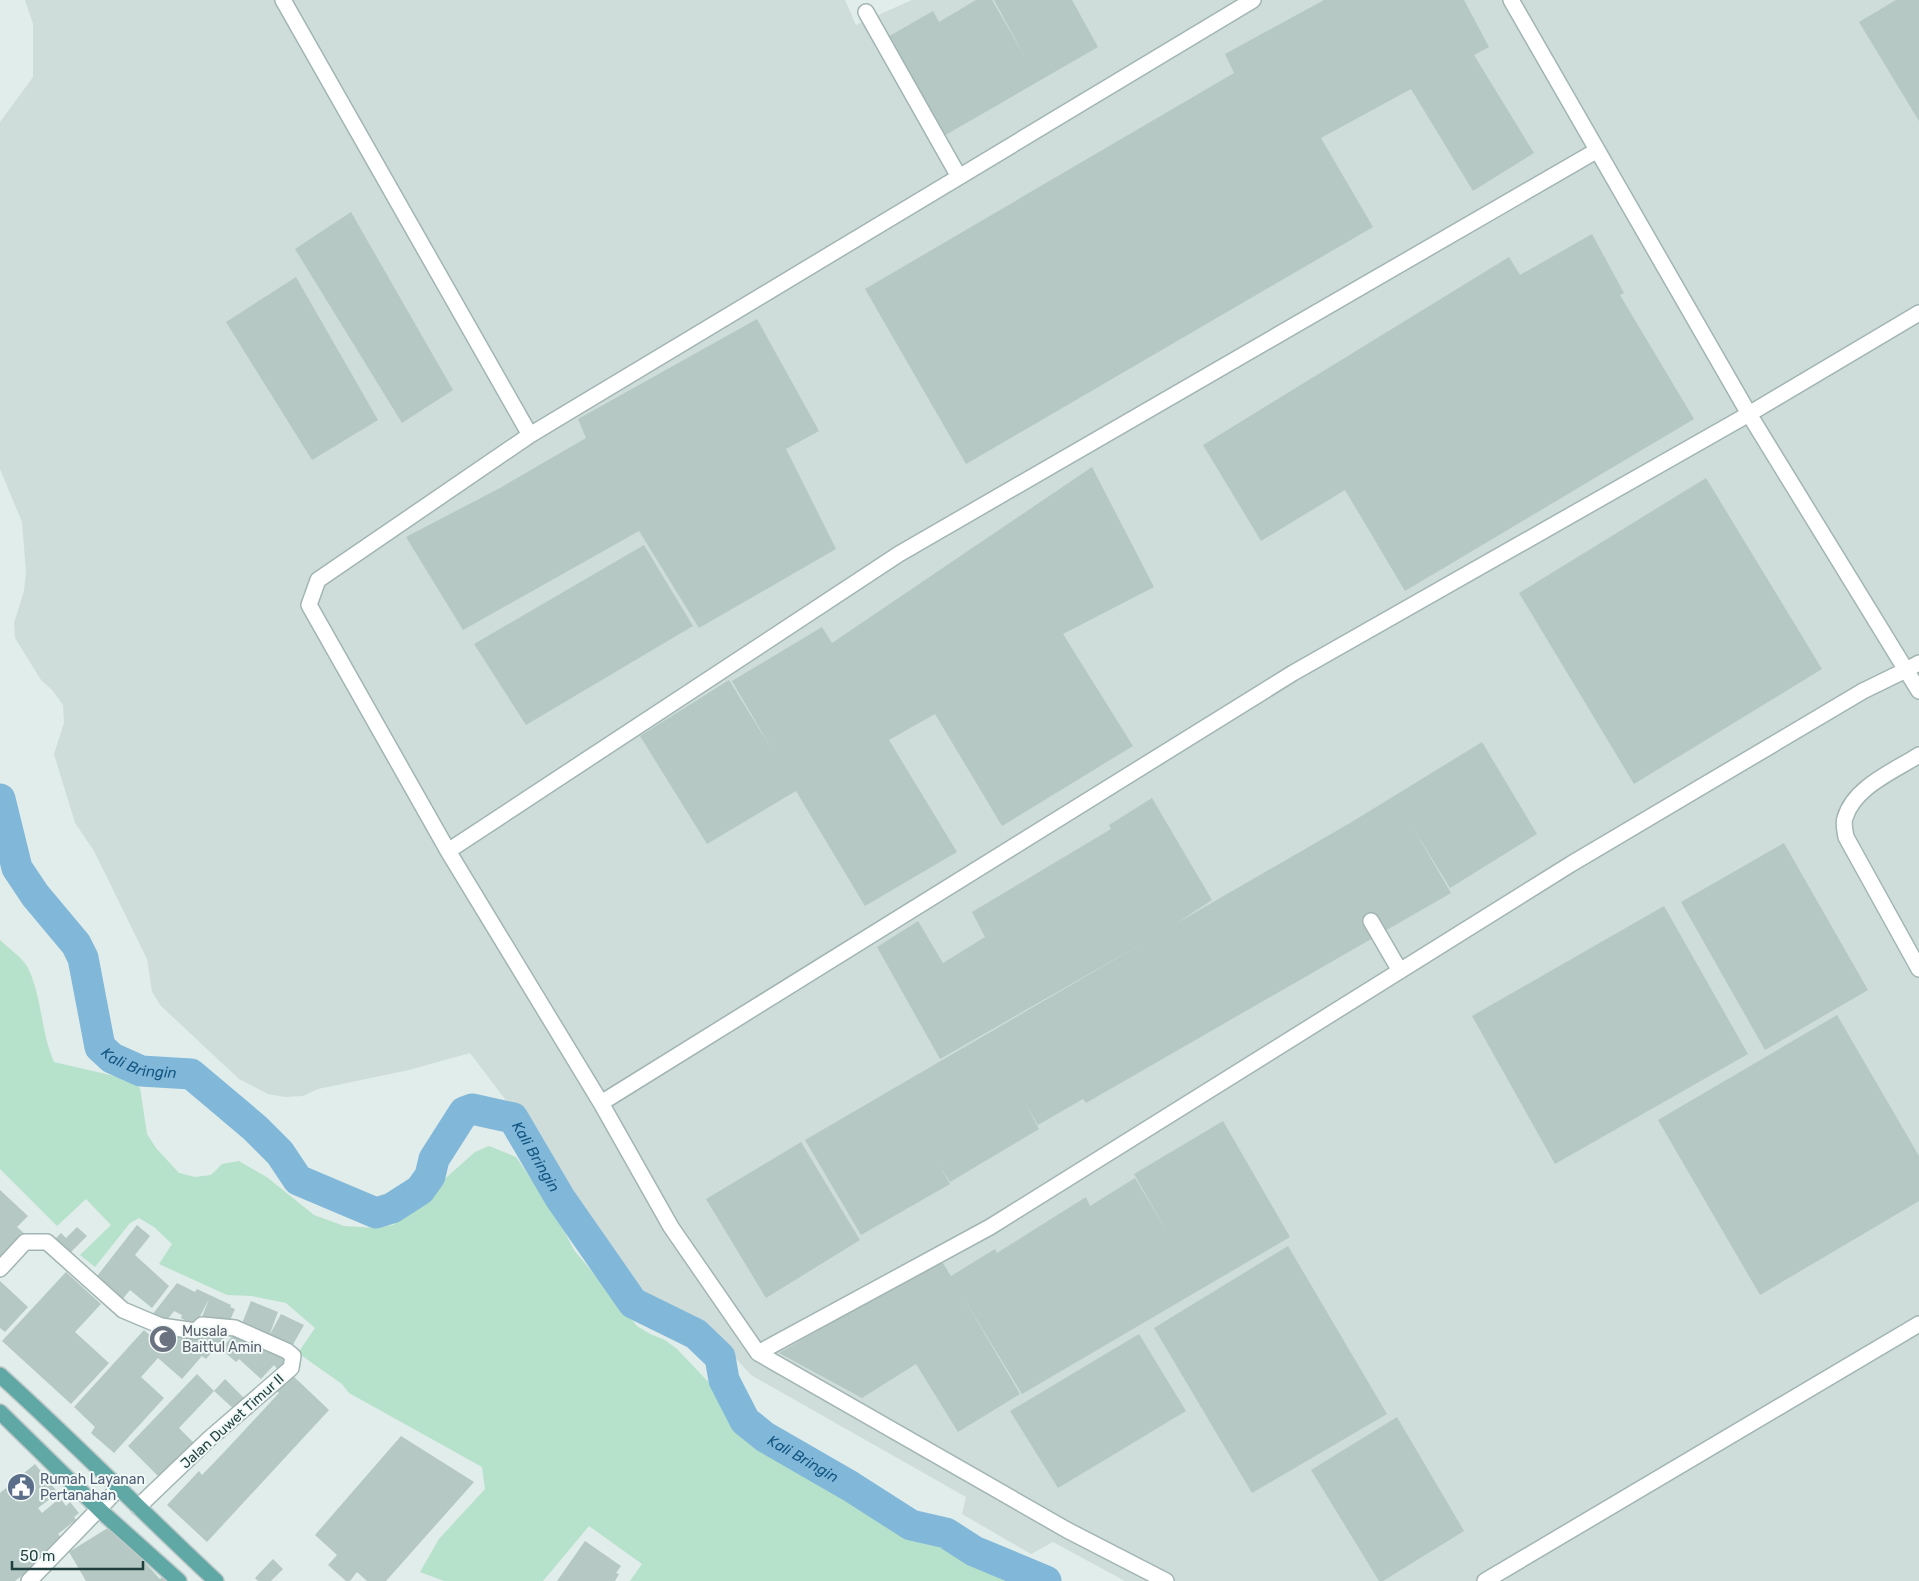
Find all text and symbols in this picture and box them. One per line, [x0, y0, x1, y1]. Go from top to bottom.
water label: Kali Bringin [97, 1044, 177, 1082]
water label: Kali Bringin [508, 1118, 564, 1195]
place label: Musala Baittul Amin [182, 1323, 262, 1356]
mosque icon: Musala Baittul Amin [148, 1324, 178, 1354]
street label: Jalan Duwet Timur II [177, 1370, 288, 1472]
water label: Kali Bringin [764, 1431, 842, 1486]
place label: Rumah Layanan Pertanahan [40, 1471, 145, 1504]
public building icon: Rumah Layanan Pertanahan [6, 1472, 36, 1502]
scale bar [12, 1538, 144, 1570]
text: 50 m [20, 1547, 55, 1565]

